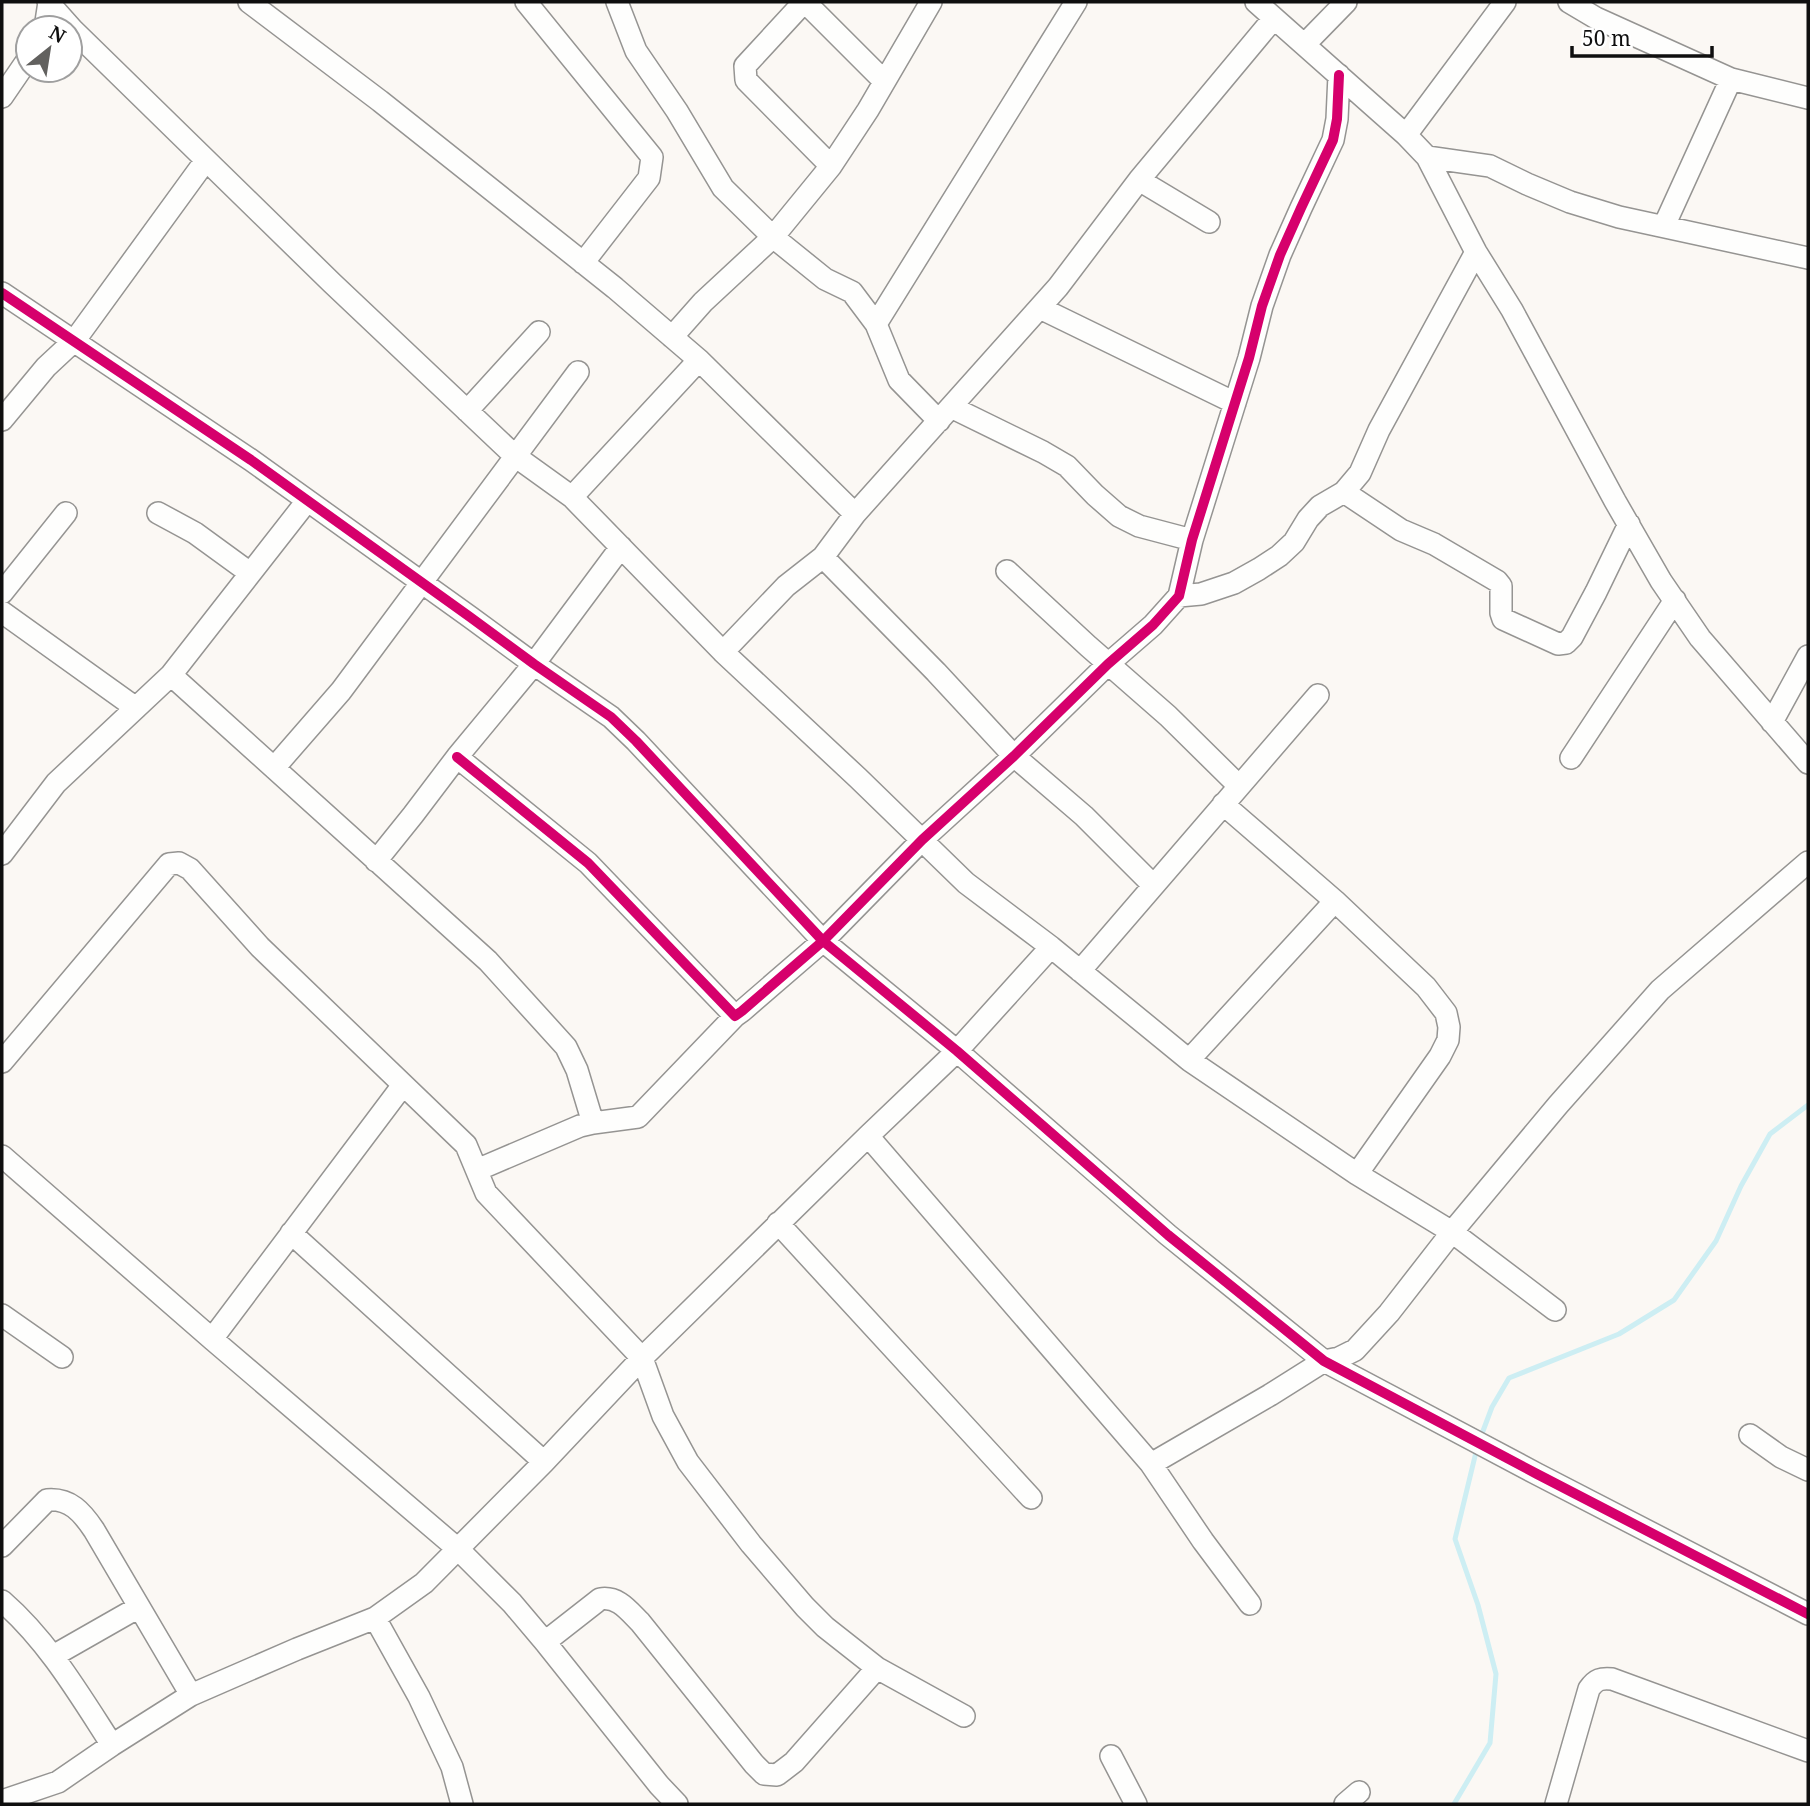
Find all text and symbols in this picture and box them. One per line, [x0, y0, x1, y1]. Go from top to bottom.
north arrow [14, 14, 84, 84]
scale bar [1572, 14, 1712, 58]
text: N [45, 19, 71, 49]
text: 50 m [1582, 24, 1631, 52]

